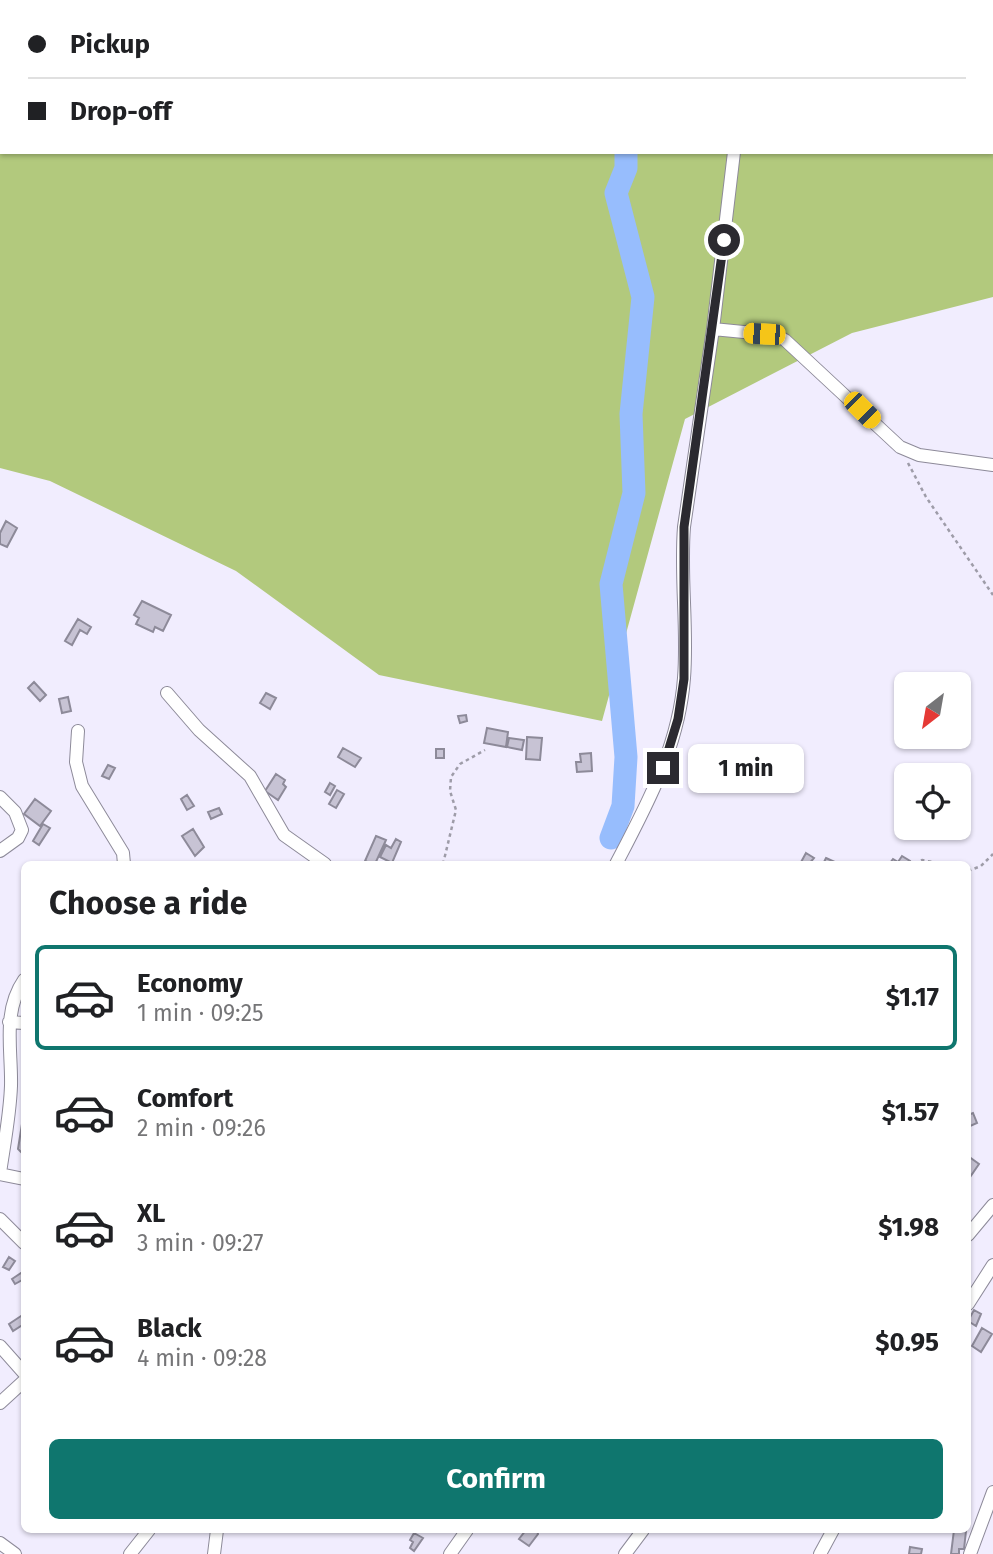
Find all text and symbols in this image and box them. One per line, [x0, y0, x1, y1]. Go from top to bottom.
text: Pickup [70, 29, 150, 60]
text: Drop-off [70, 96, 172, 127]
route start [708, 224, 740, 256]
car [743, 322, 786, 346]
car [840, 388, 885, 432]
north arrow [894, 672, 971, 749]
map controls [894, 672, 971, 840]
callout: 1 min [688, 744, 803, 792]
route end [647, 752, 679, 784]
text: 1 min [718, 754, 774, 782]
button: locate [894, 763, 971, 840]
text: Choose a ride [49, 884, 247, 922]
icon: car [53, 966, 116, 1029]
text: Economy [137, 968, 243, 999]
text: $1.17 [886, 982, 939, 1013]
text: 1 min · 09:25 [137, 999, 264, 1027]
icon: car [53, 1081, 116, 1144]
text: Comfort [137, 1083, 233, 1114]
text: $1.57 [882, 1097, 939, 1128]
text: 2 min · 09:26 [137, 1114, 266, 1142]
icon: car [53, 1196, 116, 1259]
text: XL [137, 1198, 165, 1229]
text: $1.98 [878, 1212, 939, 1243]
text: 3 min · 09:27 [137, 1229, 264, 1257]
icon: car [53, 1311, 116, 1374]
text: Black [137, 1313, 202, 1344]
text: $0.95 [875, 1327, 939, 1358]
text: 4 min · 09:28 [137, 1344, 267, 1372]
button: Confirm [49, 1439, 943, 1519]

